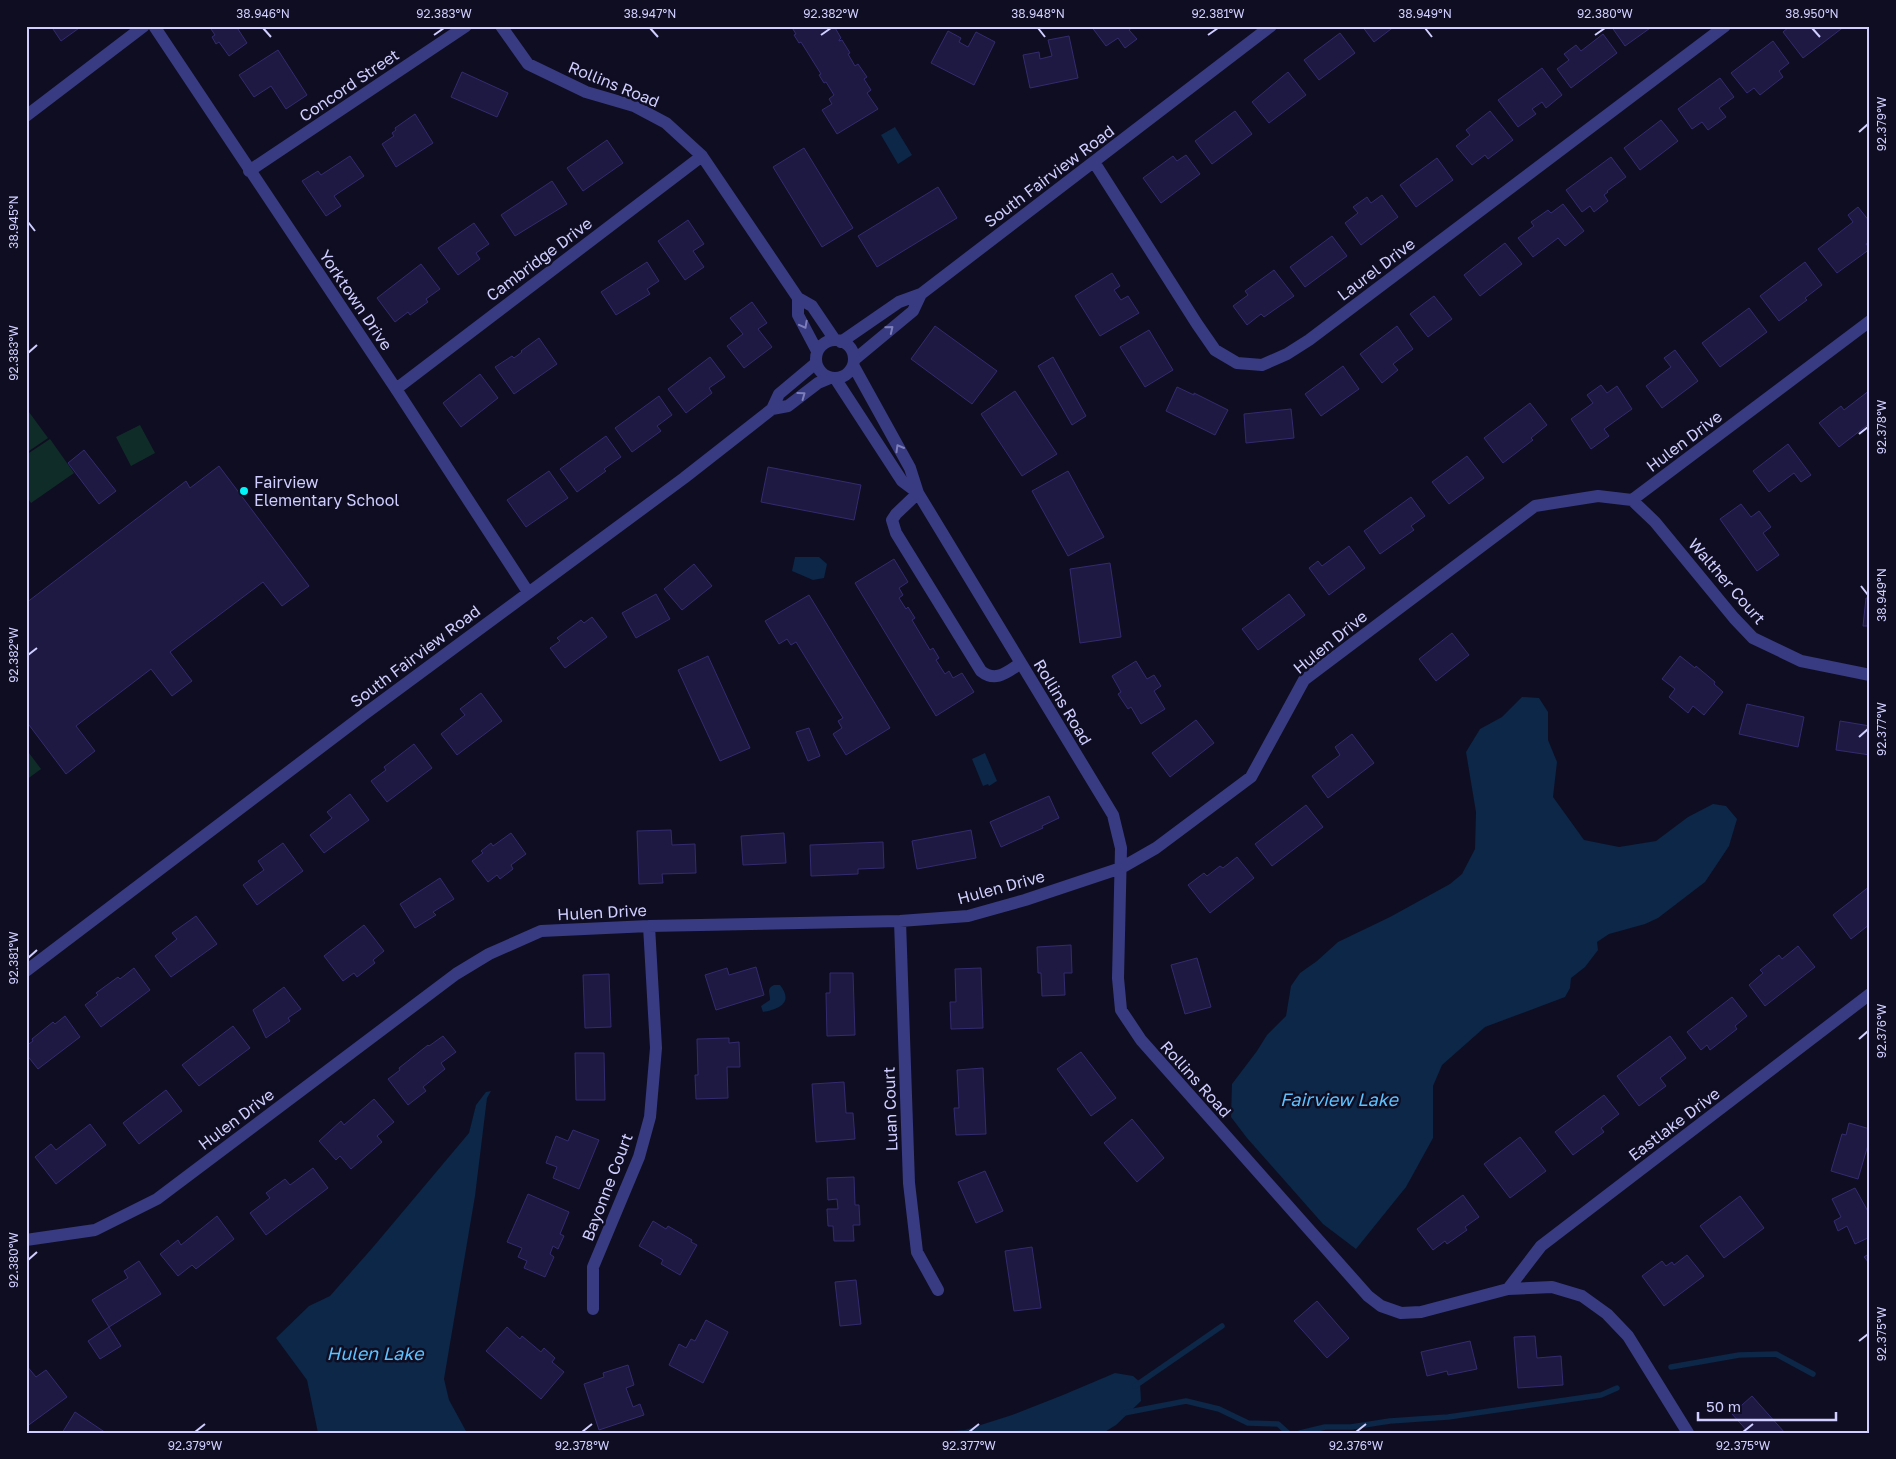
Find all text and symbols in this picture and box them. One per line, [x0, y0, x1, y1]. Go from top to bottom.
text: 38.946°N [236, 6, 290, 21]
text: 92.383°W [416, 6, 472, 21]
text: 38.947°N [624, 6, 676, 21]
text: 92.382°W [803, 6, 859, 21]
text: 38.948°N [1011, 6, 1065, 21]
text: 92.381°W [1191, 6, 1245, 21]
text: 38.949°N [1398, 6, 1452, 21]
text: 92.380°W [1577, 6, 1633, 21]
text: 38.950°N [1785, 6, 1839, 21]
street label: Concord Street [295, 44, 403, 126]
street label: Rollins Road [566, 57, 662, 111]
text: 92.379°W [1874, 96, 1889, 151]
street label: South Fairview Road [980, 121, 1118, 231]
text: 38.945°N [6, 195, 21, 249]
street label: Cambridge Drive [482, 213, 596, 305]
street label: Laurel Drive [1333, 233, 1419, 305]
street label: Yorktown Drive [315, 246, 397, 354]
one-way arrow [798, 320, 808, 329]
text: 92.383°W [6, 325, 21, 381]
one-way arrow [885, 326, 894, 335]
one-way arrow [796, 393, 805, 401]
text: 92.378°W [1874, 399, 1889, 454]
street label: Hulen Drive [1642, 406, 1726, 476]
one-way arrow [896, 445, 906, 454]
place label: Fairview Elementary School [254, 472, 399, 510]
marker: Fairview Elementary School [238, 485, 250, 497]
street label: Walther Court [1684, 534, 1770, 628]
text: 38.949°N [1874, 568, 1889, 622]
street label: South Fairview Road [346, 601, 484, 711]
street label: Hulen Drive [1289, 606, 1371, 678]
text: 92.382°W [6, 627, 21, 683]
street label: Rollins Road [1030, 656, 1096, 748]
text: 92.377°W [1874, 702, 1889, 756]
street label: Hulen Drive [955, 866, 1047, 908]
street label: Hulen Drive [557, 900, 647, 924]
text: 92.381°W [6, 931, 21, 985]
text: 92.376°W [1874, 1003, 1889, 1058]
street label: Rollins Road [1156, 1036, 1236, 1122]
street label: Luan Court [879, 1066, 901, 1152]
street label: Eastlake Drive [1624, 1083, 1724, 1165]
street label: Hulen Drive [194, 1084, 278, 1154]
water label: Fairview Lake [1280, 1088, 1400, 1110]
street label: Bayonne Court [577, 1130, 637, 1244]
text: 92.380°W [6, 1232, 21, 1288]
text: 92.375°W [1874, 1306, 1889, 1361]
water label: Hulen Lake [326, 1342, 425, 1364]
scale bar [1698, 1389, 1836, 1421]
text: 50 m [1706, 1397, 1741, 1415]
text: 92.379°W [168, 1438, 223, 1453]
text: 92.378°W [555, 1438, 610, 1453]
text: 92.377°W [942, 1438, 996, 1453]
text: 92.376°W [1329, 1438, 1384, 1453]
text: 92.375°W [1716, 1438, 1771, 1453]

